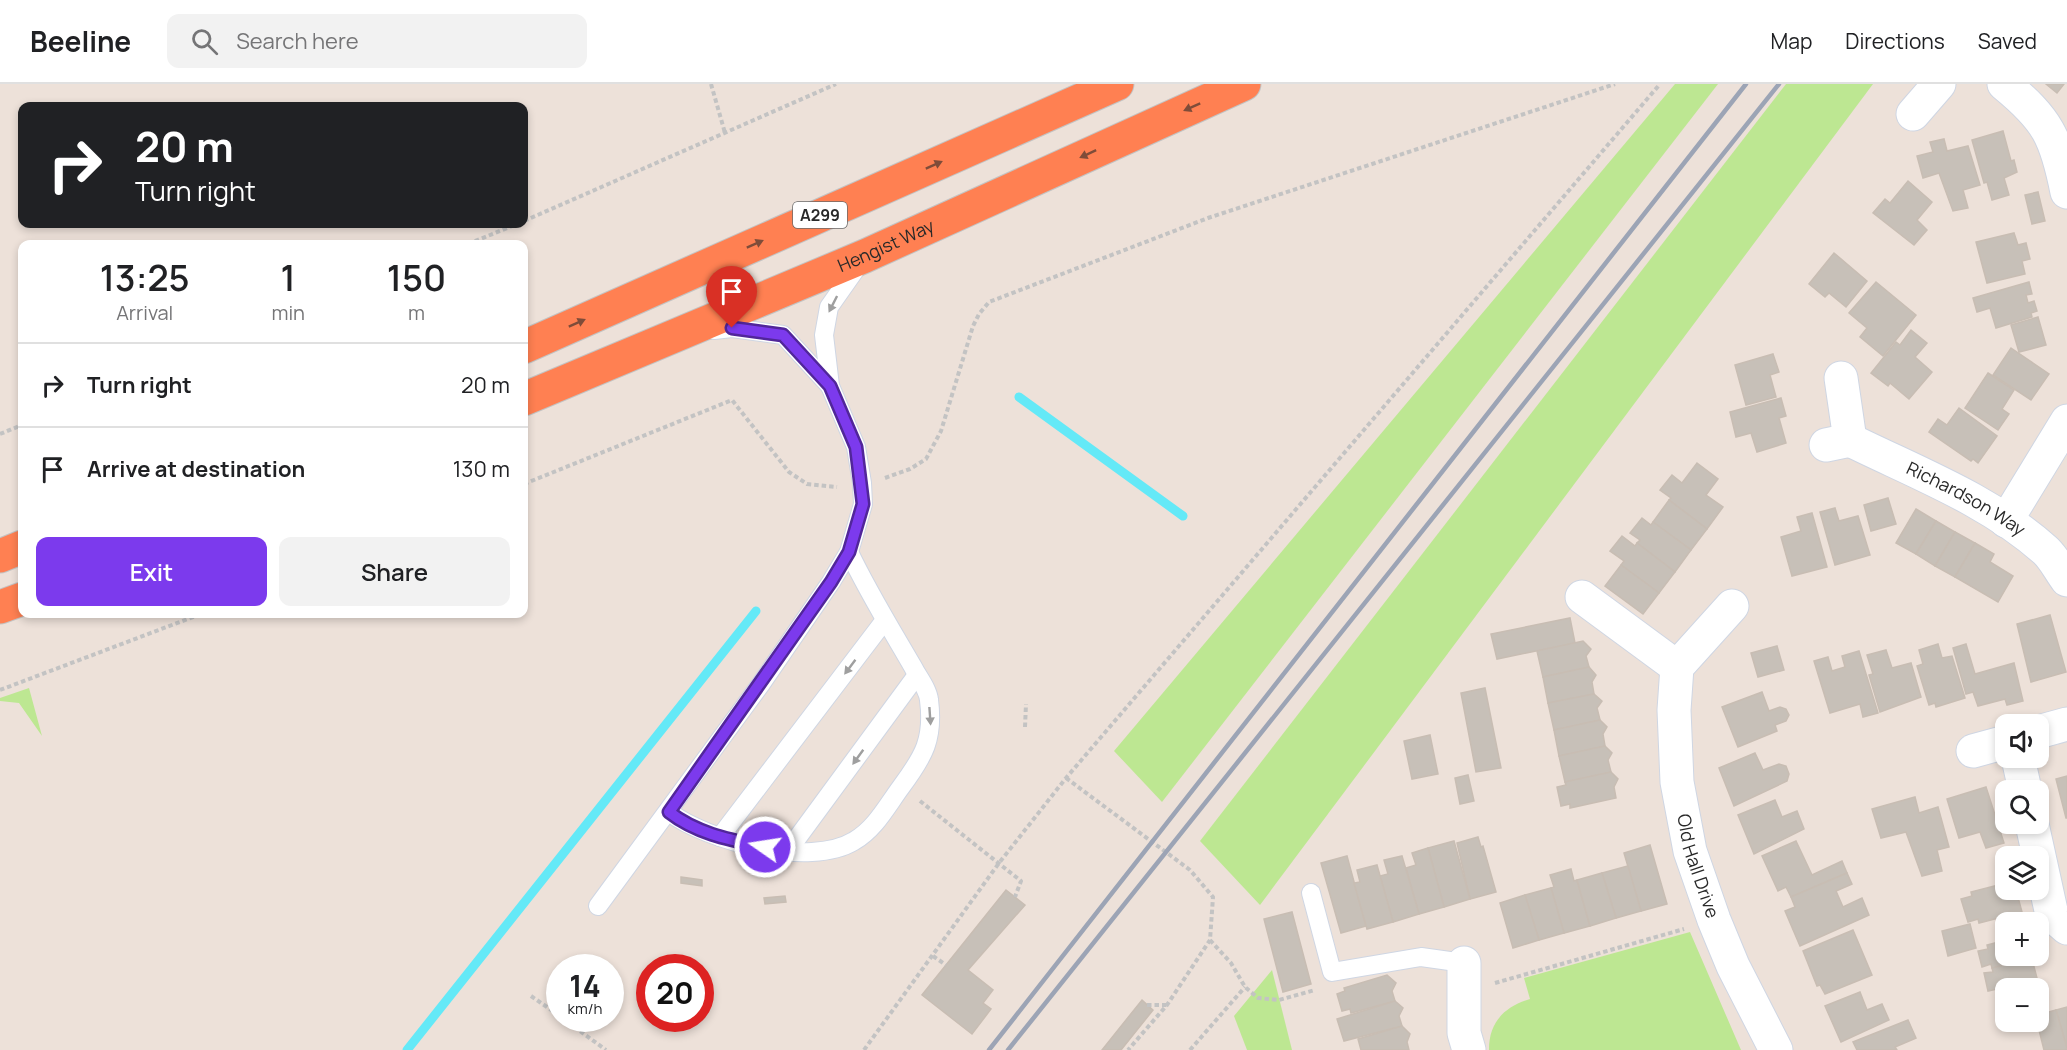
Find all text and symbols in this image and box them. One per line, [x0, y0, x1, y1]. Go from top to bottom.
search box [167, 14, 587, 68]
text: Beeline [30, 22, 131, 60]
icon: search [188, 25, 221, 58]
text: Search here [236, 26, 359, 56]
text: Map [1771, 27, 1812, 55]
text: Directions [1845, 27, 1945, 55]
text: Saved [1978, 27, 2037, 55]
one-way arrow [1183, 102, 1201, 112]
text: 20 m [135, 117, 234, 175]
icon: right [36, 126, 114, 204]
one-way arrow [1078, 149, 1096, 159]
one-way arrow [925, 160, 943, 170]
text: Turn right [135, 172, 256, 209]
road number: A299 [793, 202, 847, 228]
street label: Hengist Way [834, 213, 938, 277]
one-way arrow [747, 239, 765, 249]
text: 13:25 [100, 253, 190, 302]
text: 1 [281, 253, 296, 302]
text: 150 [387, 253, 446, 302]
pin [706, 266, 757, 328]
icon: arrive [715, 275, 748, 308]
one-way arrow [828, 296, 837, 313]
text: Arrival [116, 299, 173, 326]
text: min [271, 299, 305, 326]
text: m [408, 299, 425, 326]
one-way arrow [568, 318, 586, 327]
icon: right [36, 369, 69, 402]
text: Turn right [87, 370, 192, 400]
text: 20 m [461, 370, 510, 400]
icon: arrive [36, 453, 69, 486]
text: Arrive at destination [87, 454, 305, 484]
text: 130 m [453, 454, 510, 484]
street label: Richardson Way [1903, 455, 2031, 541]
button: Exit [36, 537, 267, 606]
button: Share [279, 537, 510, 606]
one-way arrow [844, 659, 856, 674]
one-way arrow [926, 706, 935, 725]
map controls [1995, 714, 2049, 1032]
button: sound [1995, 714, 2049, 768]
one-way arrow [852, 748, 864, 764]
button: search [1995, 780, 2049, 834]
street label: Old Hall Drive [1672, 812, 1725, 921]
position arrow [733, 815, 797, 879]
button: layers [1995, 846, 2049, 900]
button: + [1995, 912, 2049, 966]
speed limit sign: 20 [636, 954, 714, 1032]
text: 14 [569, 965, 601, 1006]
button: − [1995, 978, 2049, 1032]
text: km/h [568, 998, 602, 1019]

